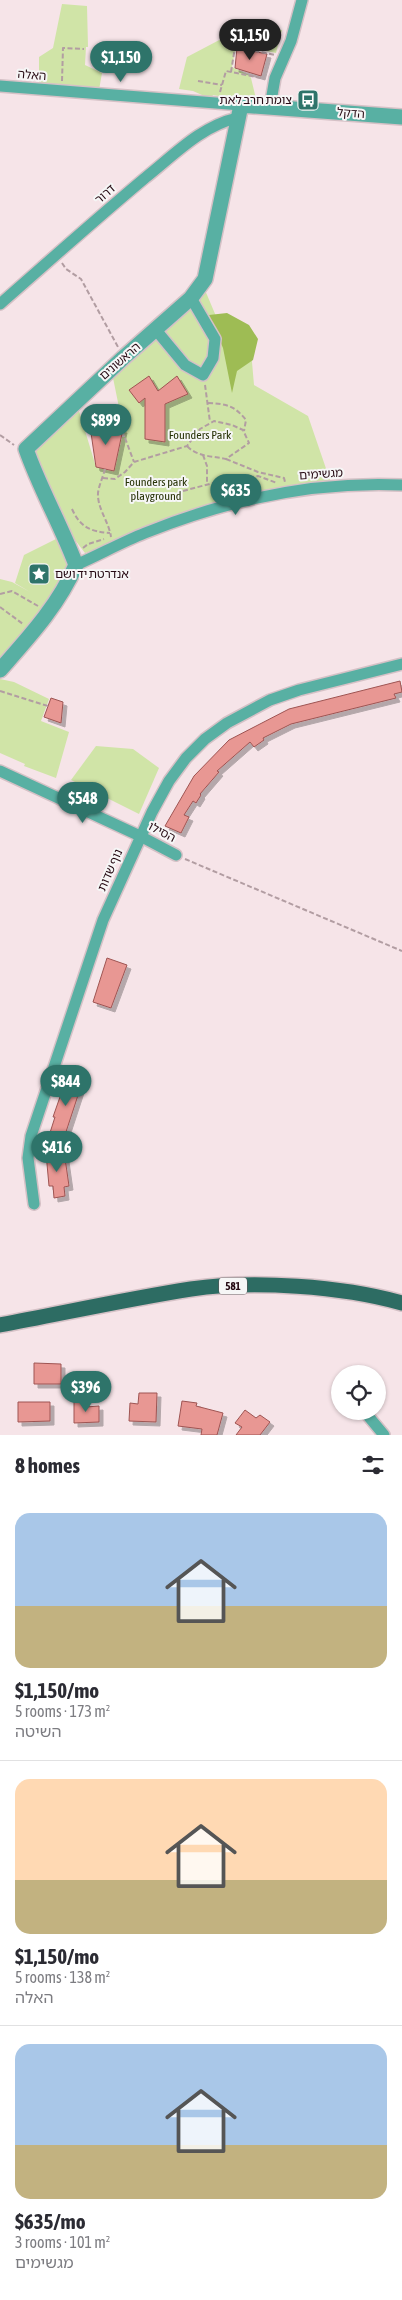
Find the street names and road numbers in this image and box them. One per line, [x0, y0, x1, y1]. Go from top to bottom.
street label: האלה [17, 67, 47, 83]
street label: הדקל [337, 105, 365, 121]
street label: דרור [92, 181, 118, 207]
street label: הראשונים [97, 340, 143, 382]
street label: מגשימים [299, 465, 343, 483]
street label: הסילו [146, 819, 178, 845]
street label: נוף שדות [95, 847, 125, 893]
road number: 581 [219, 1278, 247, 1294]

